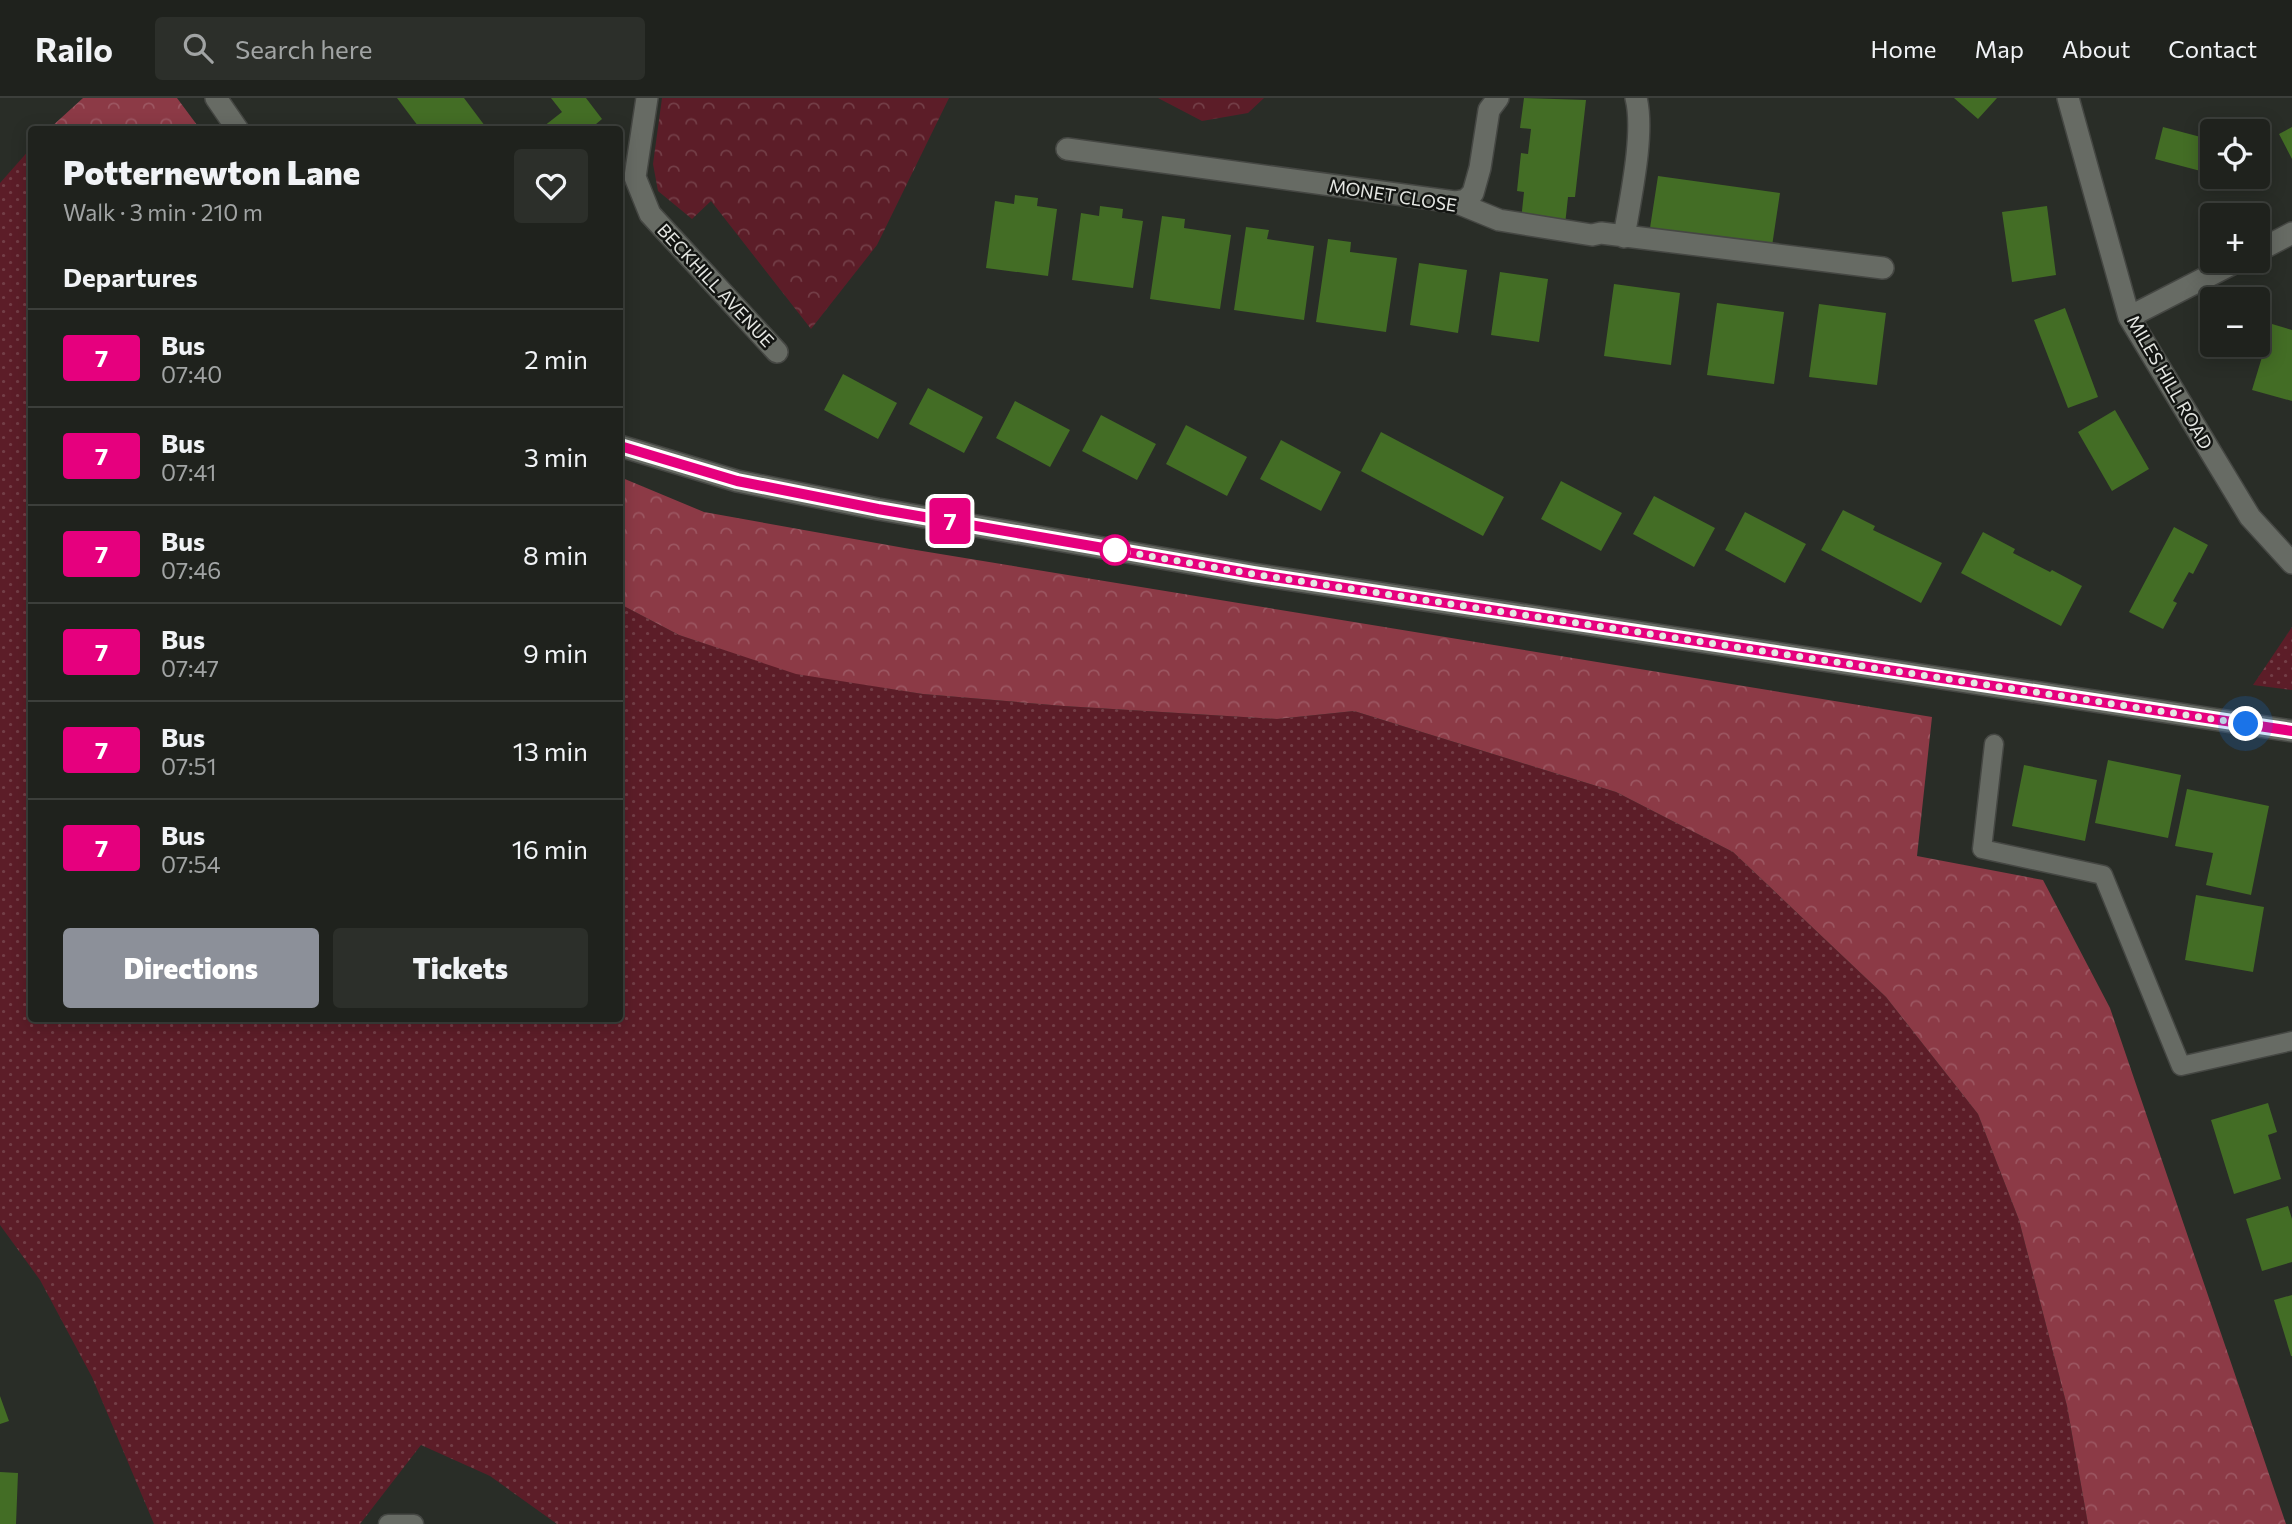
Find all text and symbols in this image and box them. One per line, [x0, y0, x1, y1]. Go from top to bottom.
search box [155, 17, 645, 80]
text: Railo [35, 28, 113, 69]
icon: search [179, 29, 217, 67]
text: Search here [235, 33, 372, 64]
text: Home [1871, 34, 1937, 63]
text: Map [1975, 34, 2024, 63]
text: About [2062, 34, 2130, 63]
text: Contact [2168, 34, 2257, 63]
map controls [2200, 119, 2270, 357]
button: locate [2200, 119, 2270, 189]
button: heart [514, 149, 588, 223]
text: Potternewton Lane [63, 151, 360, 192]
street label: MONET CLOSE [1328, 174, 1458, 216]
text: Walk · 3 min · 210 m [63, 198, 263, 226]
button: + [2200, 203, 2270, 273]
street label: BECKHILL AVENUE [653, 219, 779, 351]
text: Departures [63, 261, 198, 292]
button: − [2200, 287, 2270, 357]
street label: MILES HILL ROAD [2123, 311, 2217, 453]
text: Bus [161, 329, 205, 360]
text: 7 [95, 343, 108, 372]
text: 2 min [524, 343, 588, 374]
text: 07:40 [161, 360, 222, 388]
text: Bus [161, 427, 205, 458]
text: 7 [95, 441, 108, 470]
text: 3 min [524, 441, 588, 472]
text: 07:41 [161, 458, 216, 486]
line badge: 7 [927, 498, 973, 544]
text: 7 [943, 506, 957, 535]
text: Bus [161, 525, 205, 556]
unlabelled marker [1100, 535, 1130, 565]
text: 7 [95, 539, 108, 568]
text: 8 min [523, 539, 588, 570]
text: 07:46 [161, 556, 221, 584]
text: Bus [161, 623, 205, 654]
text: 7 [95, 637, 108, 666]
text: 9 min [523, 637, 588, 668]
text: 07:47 [161, 654, 219, 682]
your location [2228, 706, 2263, 741]
text: Bus [161, 721, 205, 752]
text: 7 [95, 735, 108, 764]
text: 13 min [513, 735, 588, 766]
text: 07:51 [161, 752, 217, 780]
text: Bus [161, 819, 205, 850]
text: 7 [95, 833, 108, 862]
text: 16 min [512, 833, 588, 864]
text: 07:54 [161, 850, 221, 878]
button: Directions [63, 928, 319, 1008]
button: Tickets [333, 928, 588, 1008]

